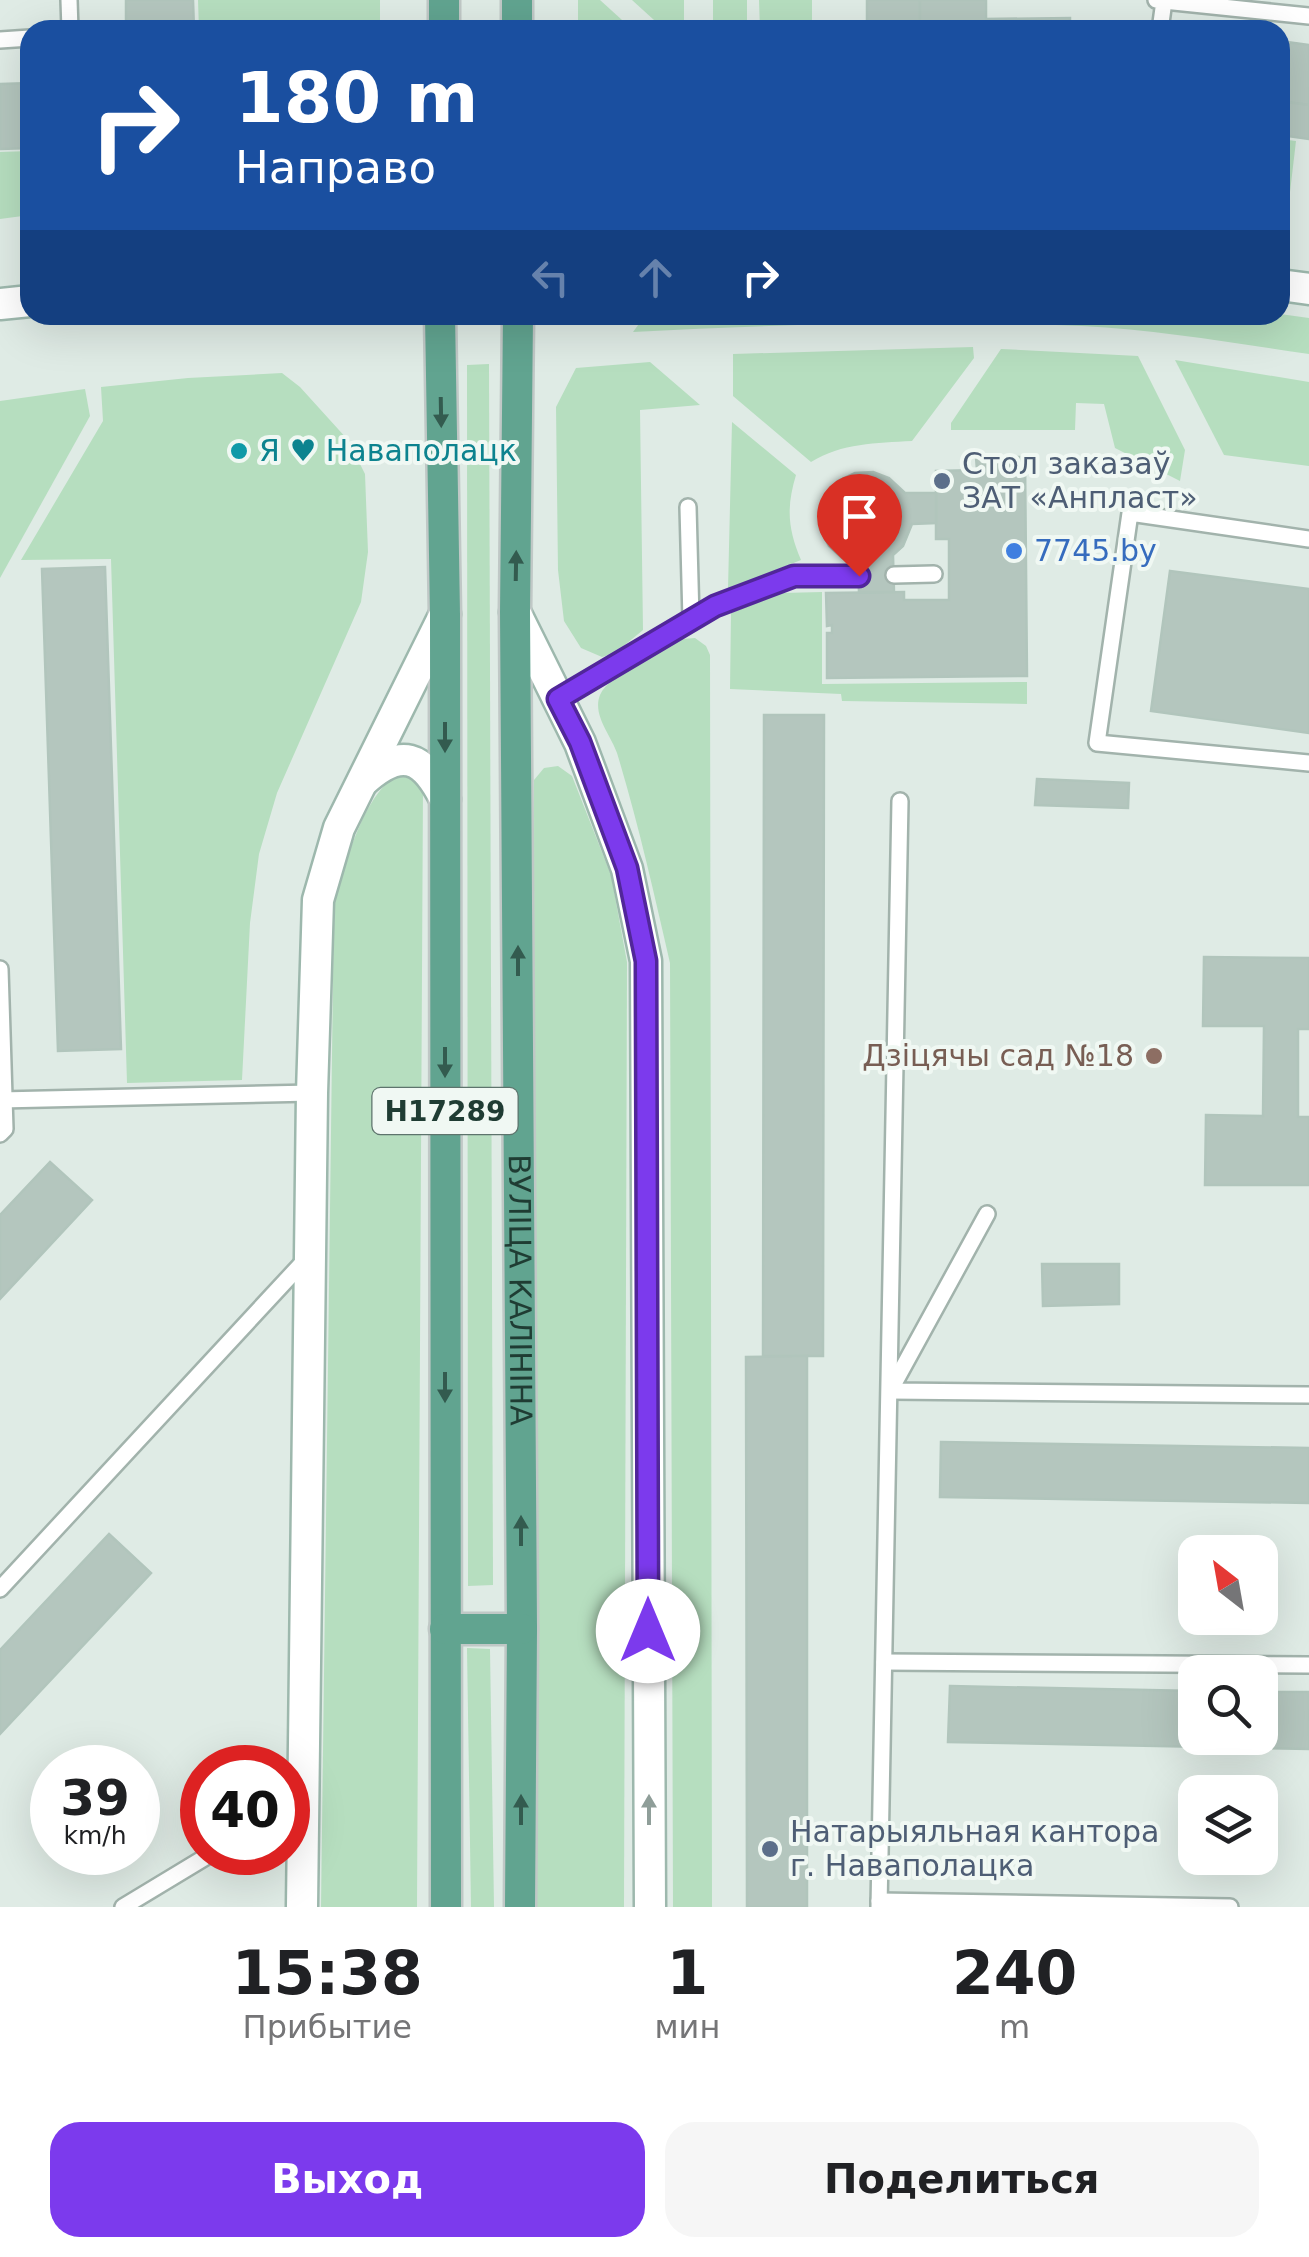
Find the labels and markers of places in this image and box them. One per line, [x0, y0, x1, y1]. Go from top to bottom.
place label: Я ♥ Наваполацк [259, 433, 517, 468]
marker: Я ♥ Наваполацк [228, 440, 250, 462]
place label: Стол заказаў ЗАТ «Анпласт» [962, 446, 1198, 515]
marker: Стол заказаў ЗАТ «Анпласт» [931, 470, 953, 492]
pin [817, 474, 902, 577]
place label: 7745.by [1034, 533, 1157, 568]
marker: 7745.by [1003, 540, 1025, 562]
place label: Дзіцячы сад №18 [862, 1038, 1134, 1073]
marker: Дзіцячы сад №18 [1143, 1045, 1165, 1067]
place label: Натарыяльная кантора г. Наваполацка [790, 1814, 1159, 1883]
marker: Натарыяльная кантора г. Наваполацка [759, 1838, 781, 1860]

